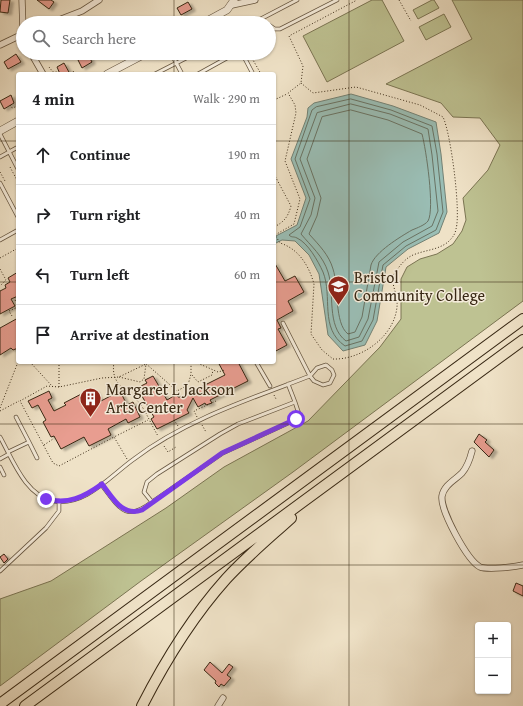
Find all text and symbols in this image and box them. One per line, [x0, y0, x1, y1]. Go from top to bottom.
search box [16, 16, 276, 60]
icon: search [30, 27, 52, 49]
text: Search here [62, 28, 136, 49]
text: 4 min [32, 86, 74, 111]
text: Walk · 290 m [193, 89, 260, 108]
icon: ahead [32, 144, 54, 166]
text: Continue [70, 144, 131, 165]
text: 190 m [228, 145, 260, 164]
icon: right [32, 204, 54, 226]
text: Turn right [70, 204, 141, 225]
text: 40 m [234, 205, 260, 224]
icon: left [32, 264, 54, 286]
text: Turn left [70, 264, 129, 285]
text: 60 m [234, 265, 260, 284]
place label: Bristol Community College [354, 265, 485, 307]
school or university icon: Bristol Community College [325, 273, 351, 306]
icon: arrive [32, 324, 54, 346]
text: Arrive at destination [70, 324, 209, 345]
place label: Margaret L Jackson Arts Center [106, 377, 234, 419]
building icon: Margaret L Jackson Arts Center [78, 385, 104, 418]
route start [287, 410, 305, 428]
route end [37, 490, 55, 508]
map controls [475, 622, 511, 694]
button: + [475, 622, 511, 658]
button: − [475, 658, 511, 694]

